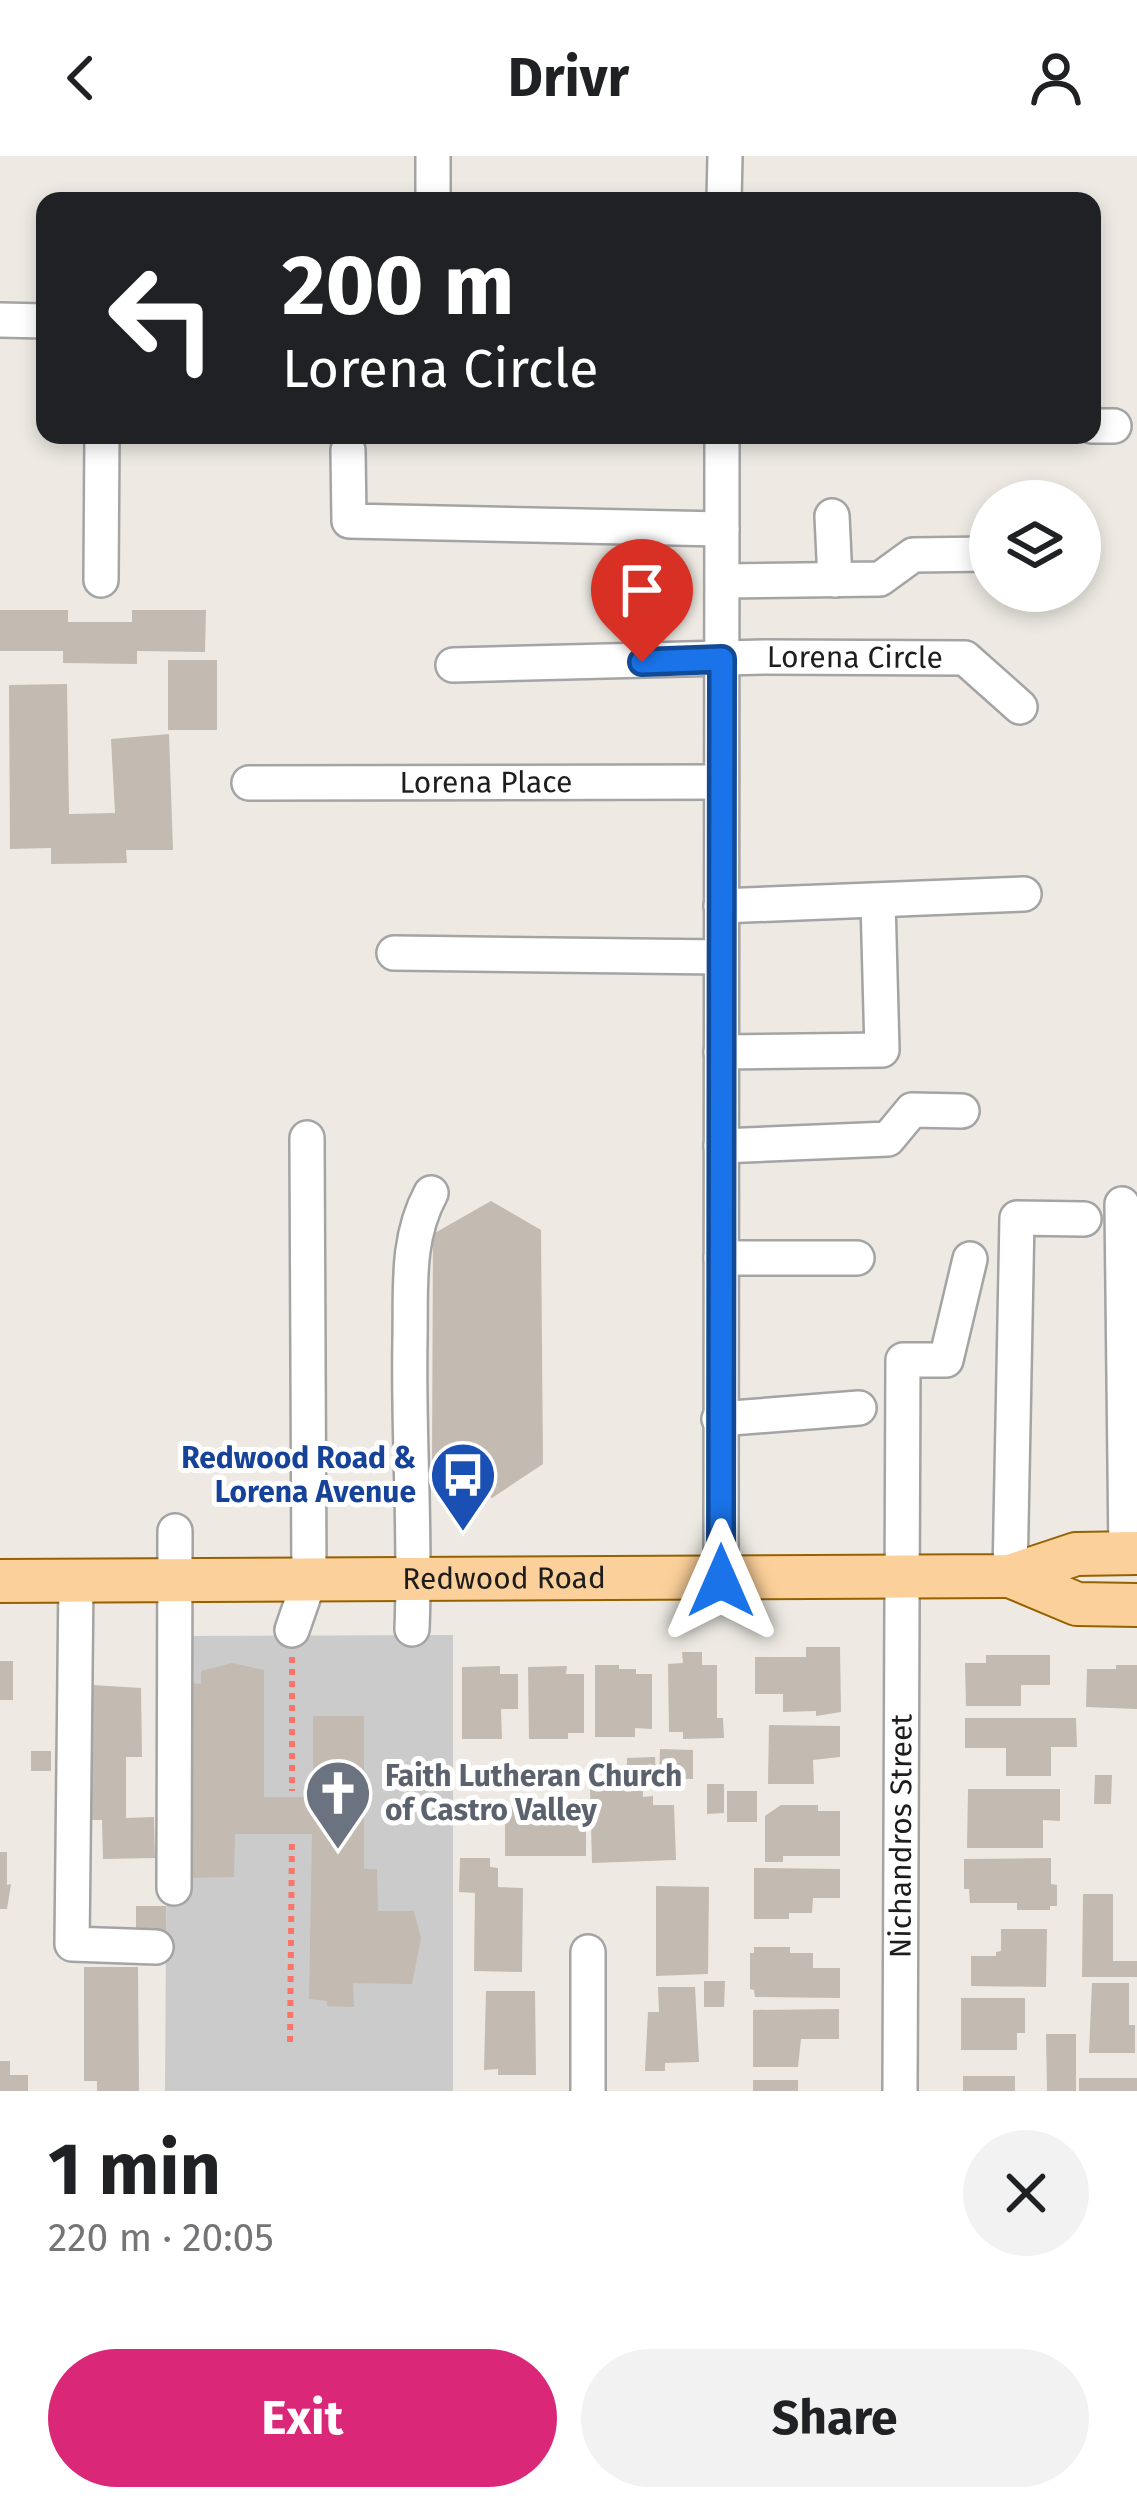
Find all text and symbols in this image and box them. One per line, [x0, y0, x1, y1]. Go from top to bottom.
icon: back [48, 45, 114, 111]
icon: person [1023, 45, 1089, 111]
text: Drivr [508, 46, 629, 110]
text: 200 m [282, 235, 515, 336]
icon: left [84, 240, 240, 396]
text: Lorena Circle [282, 337, 599, 401]
map controls [969, 480, 1101, 612]
button: layers [969, 480, 1101, 612]
pin [591, 539, 693, 662]
icon: arrive [609, 557, 675, 623]
street label: Lorena Circle [767, 639, 943, 676]
street label: Lorena Place [400, 764, 572, 801]
place label: Redwood Road & Lorena Avenue [181, 1440, 416, 1510]
bus stop icon: Redwood Road & Lorena Avenue [428, 1440, 498, 1534]
position arrow [658, 1518, 784, 1644]
street label: Redwood Road [402, 1560, 606, 1597]
street label: Nichandros Street [883, 1714, 920, 1958]
church icon: Faith Lutheran Church of Castro Valley [303, 1758, 373, 1852]
place label: Faith Lutheran Church of Castro Valley [385, 1758, 682, 1828]
text: 1 min [48, 2127, 221, 2213]
button: close [963, 2130, 1089, 2256]
text: 220 m · 20:05 [48, 2215, 274, 2261]
button: Exit [48, 2349, 557, 2487]
button: Share [581, 2349, 1089, 2487]

